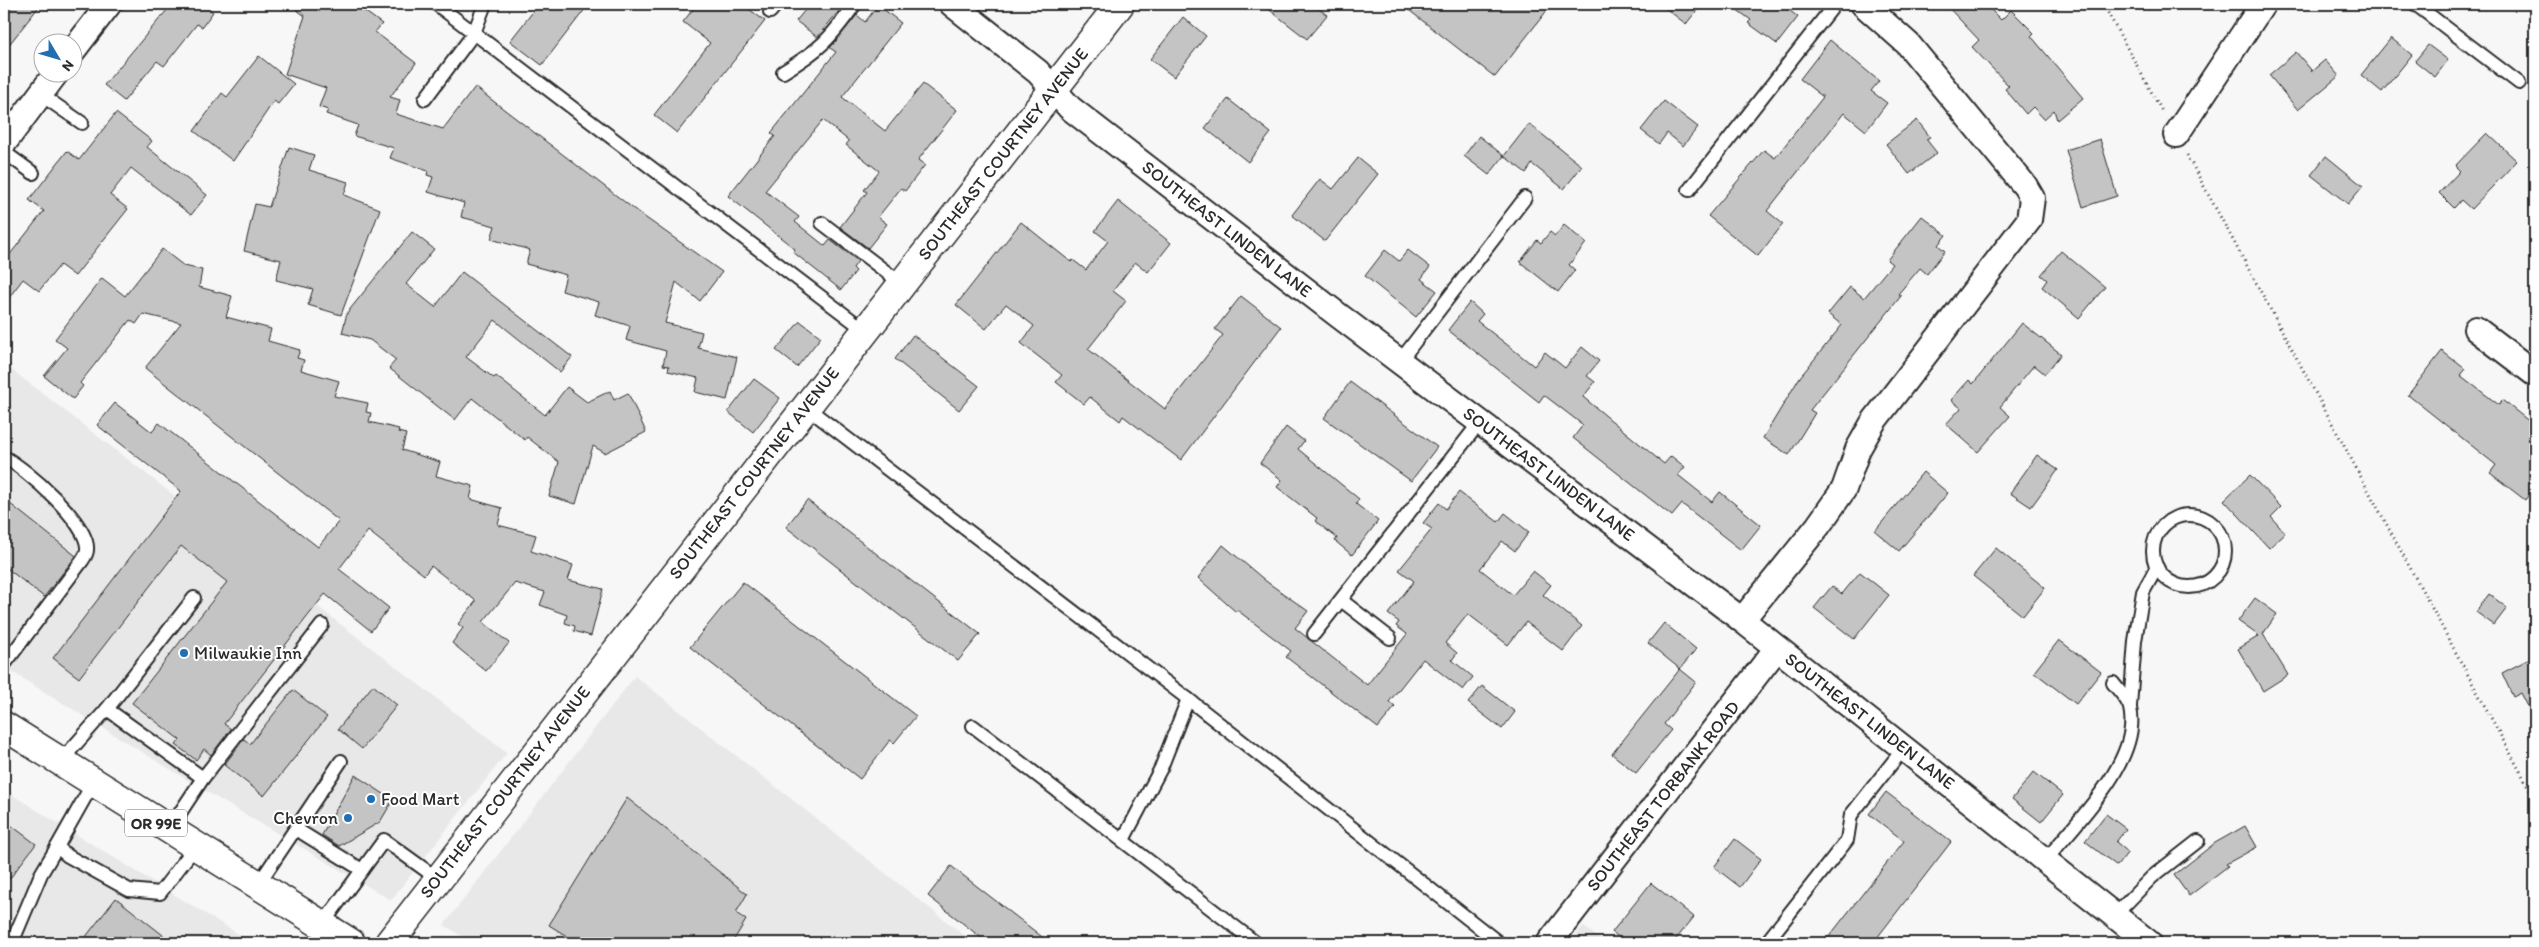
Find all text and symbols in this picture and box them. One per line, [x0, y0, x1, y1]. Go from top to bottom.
north arrow [32, 32, 82, 82]
street label: SOUTHEAST COURTNEY AVENUE [913, 43, 1093, 265]
text: N [58, 57, 77, 75]
street label: SOUTHEAST LINDEN LANE [1138, 156, 1316, 302]
street label: SOUTHEAST COURTNEY AVENUE [664, 362, 844, 584]
street label: SOUTHEAST LINDEN LANE [1459, 402, 1639, 546]
place label: Milwaukie Inn [194, 642, 302, 664]
marker: Milwaukie Inn [178, 647, 190, 659]
street label: SOUTHEAST LINDEN LANE [1781, 648, 1959, 794]
street label: SOUTHEAST COURTNEY AVENUE [415, 681, 595, 903]
street label: SOUTHEAST TORBANK ROAD [1582, 696, 1744, 896]
place label: Food Mart [381, 788, 460, 810]
marker: Food Mart [365, 793, 377, 805]
place label: Chevron [273, 807, 338, 829]
road number: OR 99E [125, 810, 187, 836]
marker: Chevron [342, 812, 354, 824]

